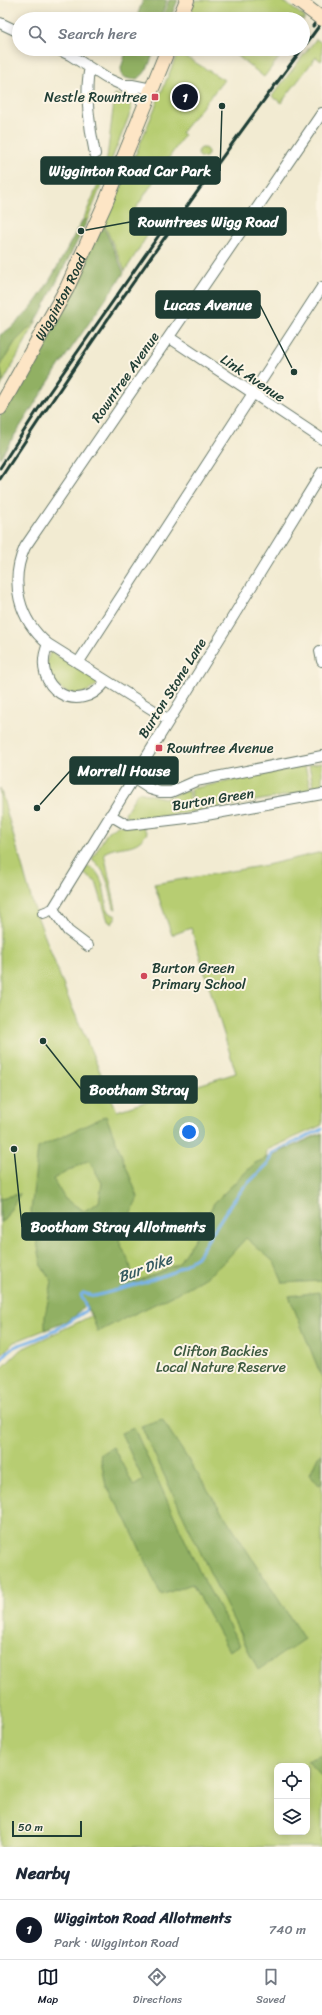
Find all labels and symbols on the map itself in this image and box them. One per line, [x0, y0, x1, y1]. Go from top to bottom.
pin: 1 [172, 82, 198, 112]
place label: Nestle Rowntree [44, 85, 147, 110]
marker: Nestle Rowntree [150, 92, 160, 102]
callout: Wigginton Road Car Park [41, 157, 220, 184]
text: Wigginton Road Car Park [49, 158, 211, 184]
callout: Rowntrees Wigg Road [130, 208, 286, 235]
text: Rowntrees Wigg Road [137, 209, 279, 235]
street label: Wigginton Road [28, 249, 94, 346]
callout: Lucas Avenue [156, 291, 260, 318]
text: Lucas Avenue [164, 292, 253, 318]
street label: Rowntree Avenue [85, 326, 166, 428]
street label: Link Avenue [215, 347, 290, 409]
street label: Burton Stone Lane [131, 633, 214, 743]
place label: Rowntree Avenue [167, 736, 274, 761]
marker: Rowntree Avenue [154, 743, 164, 753]
callout: Morrell House [70, 757, 178, 784]
text: Morrell House [76, 758, 171, 784]
street label: Burton Green [170, 781, 256, 818]
place label: Burton Green Primary School [152, 956, 247, 997]
marker: Burton Green Primary School [139, 971, 149, 981]
callout: Bootham Stray [81, 1076, 197, 1103]
text: Bootham Stray [89, 1077, 189, 1103]
your location [179, 1122, 199, 1142]
callout: Bootham Stray Allotments [22, 1213, 214, 1240]
text: Bootham Stray Allotments [30, 1214, 207, 1240]
water label: Bur Dike [114, 1246, 177, 1290]
park label: Clifton Backies Local Nature Reserve [156, 1339, 286, 1380]
scale bar [12, 1819, 82, 1838]

